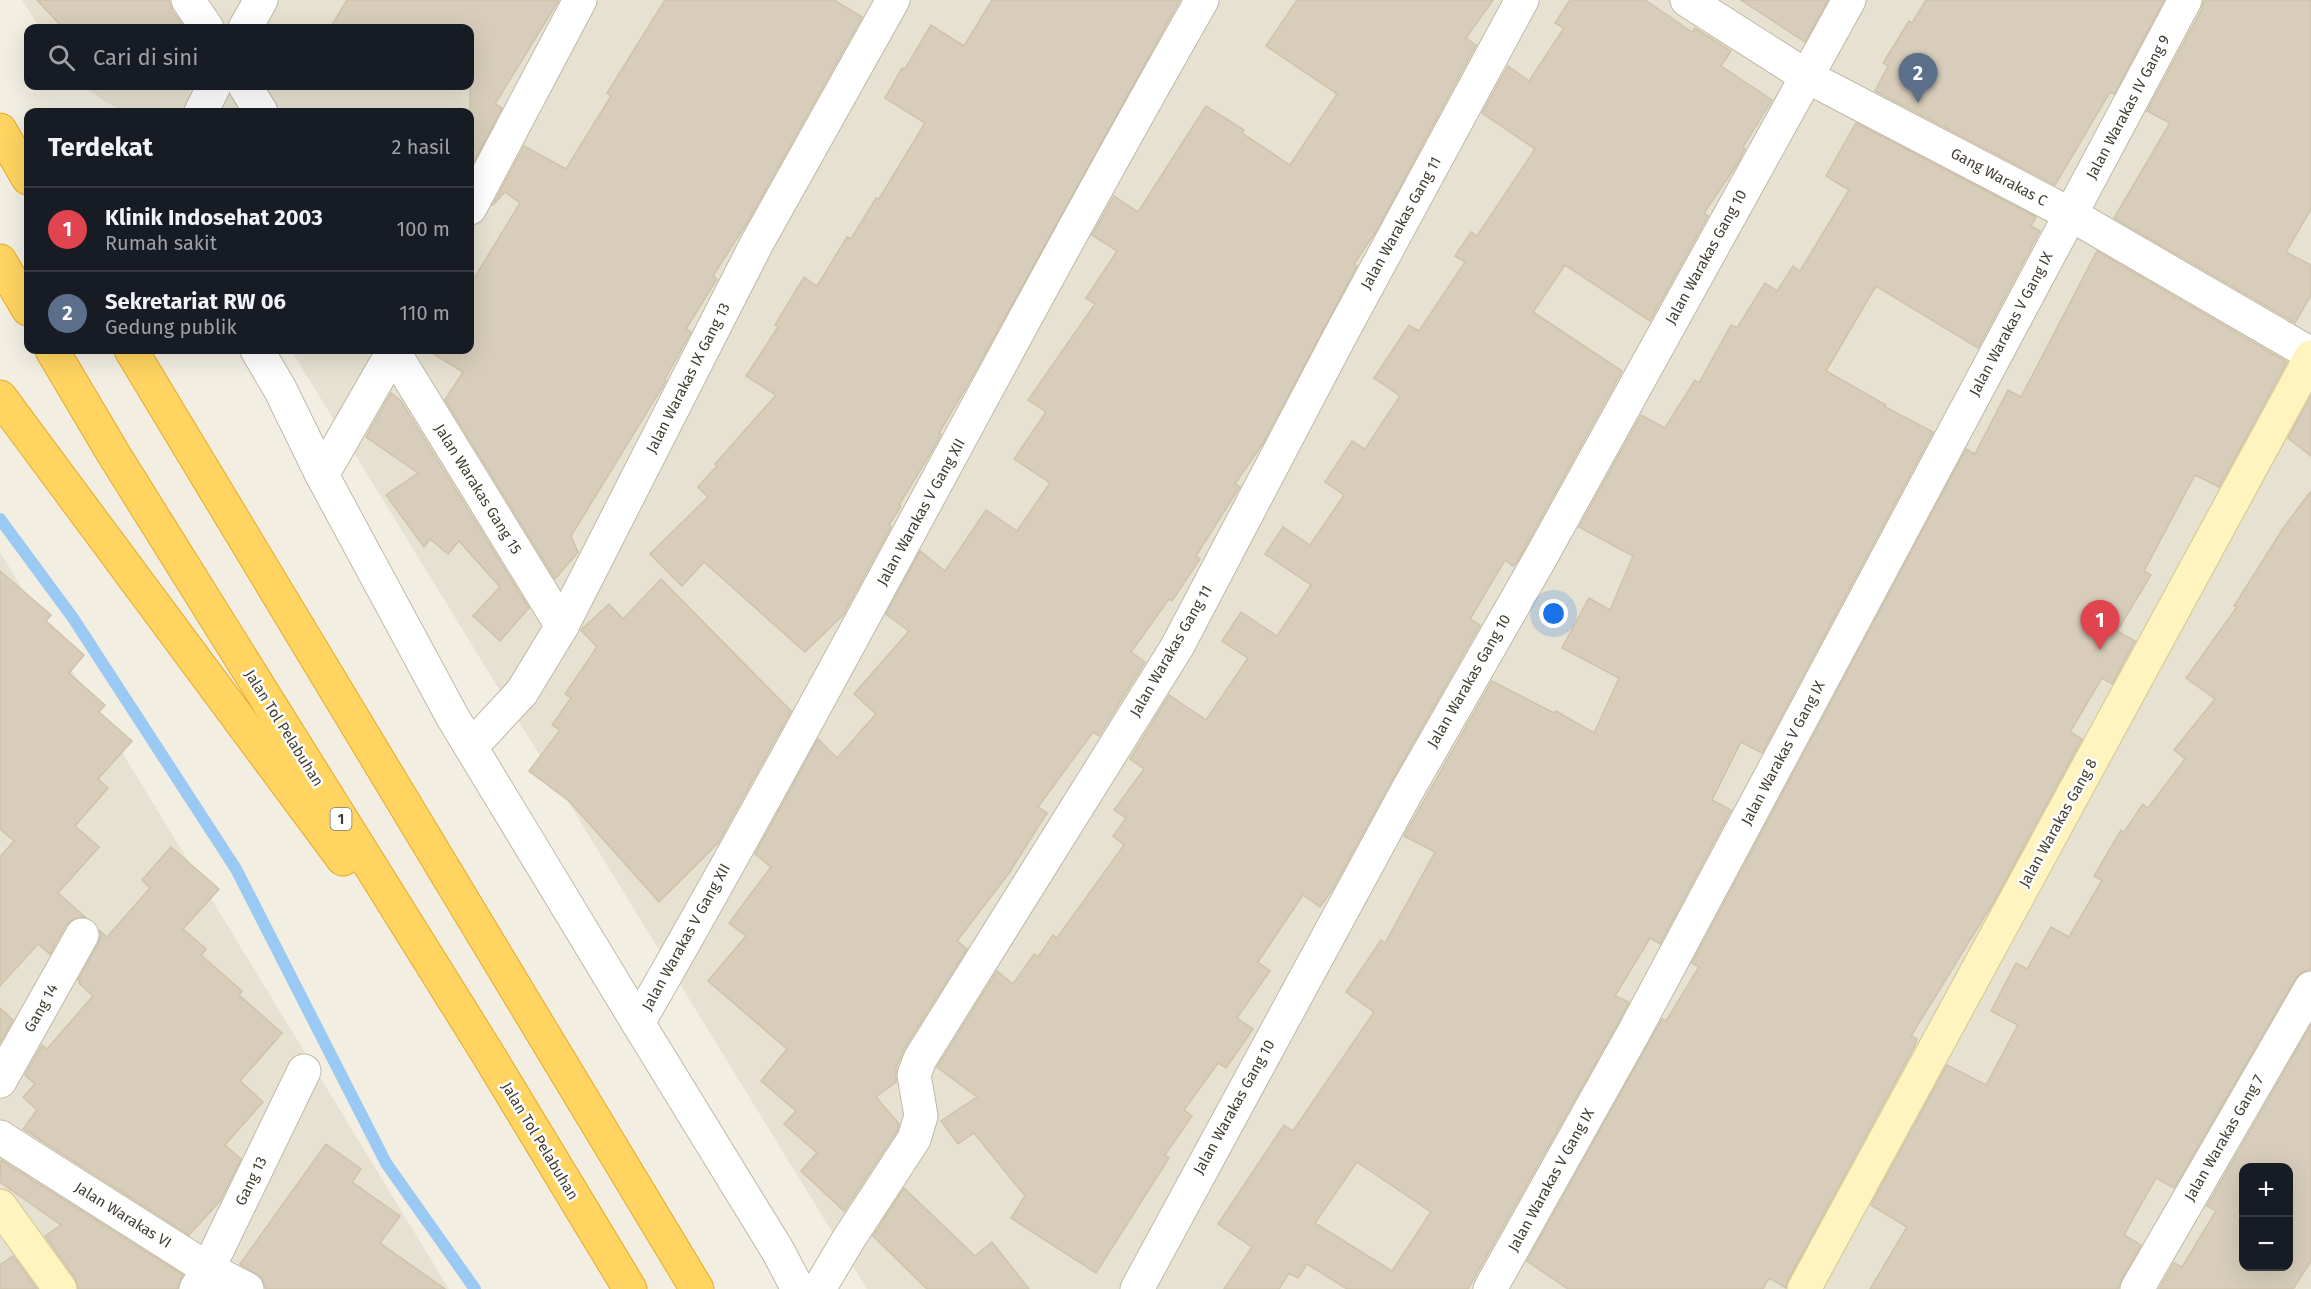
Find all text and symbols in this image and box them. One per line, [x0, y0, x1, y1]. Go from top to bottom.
search box [24, 24, 474, 90]
street label: Jalan Warakas IV Gang 9 [2082, 32, 2174, 182]
icon: search [45, 41, 78, 74]
text: Cari di sini [93, 44, 198, 71]
pin: 2 [1898, 54, 1938, 103]
text: Terdekat [48, 132, 153, 163]
text: 2 hasil [392, 135, 450, 159]
street label: Gang Warakas C [1948, 144, 2051, 210]
street label: Jalan Warakas Gang 11 [1357, 154, 1445, 292]
street label: Jalan Warakas Gang 10 [1662, 187, 1750, 327]
text: Klinik Indosehat 2003 [105, 204, 323, 231]
text: 1 [63, 217, 72, 241]
text: 100 m [397, 217, 450, 241]
text: Rumah sakit [105, 231, 217, 255]
street label: Jalan Warakas V Gang IX [1965, 248, 2057, 399]
text: Sekretariat RW 06 [105, 288, 286, 315]
street label: Jalan Warakas IX Gang 13 [642, 300, 734, 456]
text: 2 [62, 301, 73, 325]
text: 110 m [399, 301, 450, 325]
text: Gedung publik [105, 315, 237, 339]
street label: Jalan Warakas Gang 15 [431, 421, 525, 557]
street label: Jalan Warakas V Gang XII [873, 435, 969, 589]
street label: Jalan Warakas Gang 11 [1126, 582, 1216, 720]
your location [1539, 599, 1568, 628]
pin: 1 [2080, 600, 2120, 650]
street label: Jalan Warakas Gang 10 [1423, 611, 1515, 751]
street label: Jalan Tol Pelabuhan [241, 666, 327, 790]
street label: Jalan Warakas V Gang IX [1737, 677, 1829, 828]
street label: Jalan Warakas Gang 8 [2015, 756, 2101, 890]
road number: 1 [330, 808, 352, 830]
street label: Jalan Warakas V Gang XII [638, 860, 734, 1014]
street label: Gang 14 [20, 981, 62, 1035]
street label: Jalan Warakas Gang 10 [1190, 1037, 1278, 1177]
street label: Jalan Warakas Gang 7 [2181, 1071, 2268, 1204]
street label: Jalan Tol Pelabuhan [498, 1079, 582, 1203]
street label: Jalan Warakas V Gang IX [1504, 1105, 1598, 1255]
street label: Gang 13 [231, 1154, 271, 1208]
map controls [2239, 1163, 2293, 1271]
button: + [2239, 1163, 2293, 1217]
street label: Jalan Warakas VI [71, 1178, 175, 1252]
button: − [2239, 1217, 2293, 1271]

